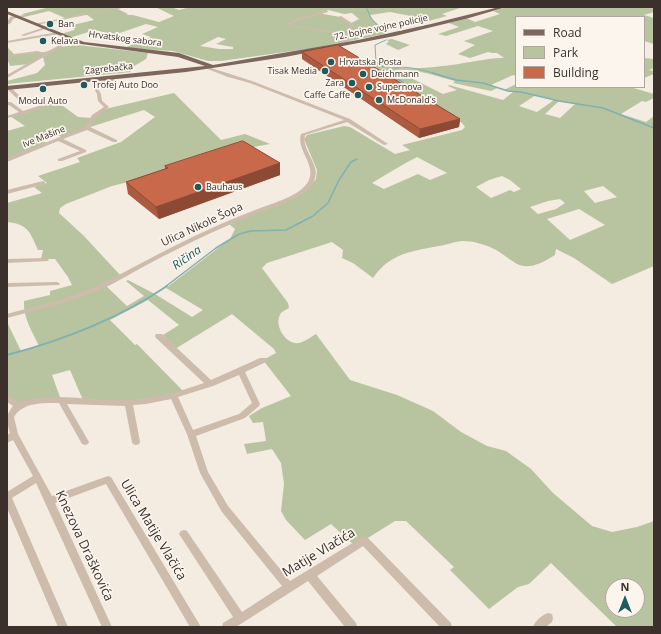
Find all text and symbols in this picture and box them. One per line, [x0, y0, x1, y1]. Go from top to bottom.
street label: 72. bojne vojne policije [333, 13, 429, 43]
legend [515, 16, 645, 88]
marker: Ban [45, 19, 55, 29]
place label: Ban [58, 19, 74, 29]
text: Road [553, 24, 582, 41]
street label: Hrvatskog sabora [88, 29, 162, 49]
marker: Kelava [38, 36, 48, 46]
place label: Kelava [51, 36, 78, 46]
text: Park [553, 44, 578, 61]
marker: Hrvatska Posta [326, 57, 336, 67]
place label: Hrvatska Posta [339, 57, 402, 67]
street label: Zagrebačka [84, 61, 134, 77]
text: Building [553, 64, 598, 81]
place label: Tisak Media [267, 66, 317, 76]
marker: Tisak Media [320, 66, 330, 76]
marker: Deichmann [358, 69, 368, 79]
place label: Deichmann [371, 69, 419, 79]
place label: Zara [325, 78, 344, 88]
marker: Zara [347, 78, 357, 88]
marker: Trofej Auto Doo [79, 80, 89, 90]
place label: Trofej Auto Doo [92, 80, 158, 90]
marker: Supernova [364, 82, 374, 92]
place label: Supernova [377, 82, 422, 92]
marker: Modul Auto [38, 84, 48, 94]
place label: Caffe Caffe [304, 90, 350, 100]
marker: Caffe Caffe [353, 90, 363, 100]
marker: McDonald's [374, 95, 384, 105]
place label: McDonald's [387, 95, 436, 105]
place label: Modul Auto [19, 96, 67, 106]
street label: Ive Mašine [21, 124, 67, 150]
marker: Bauhaus [193, 182, 203, 192]
place label: Bauhaus [206, 182, 243, 192]
street label: Ulica Nikole Šopa [159, 200, 245, 250]
water label: Ričina [170, 243, 204, 273]
street label: Ulica Matije Vlačića [117, 477, 189, 583]
street label: Knezova Draškovića [52, 488, 116, 604]
street label: Matije Vlačića [280, 525, 358, 581]
north arrow [605, 578, 645, 618]
text: N [621, 579, 629, 594]

